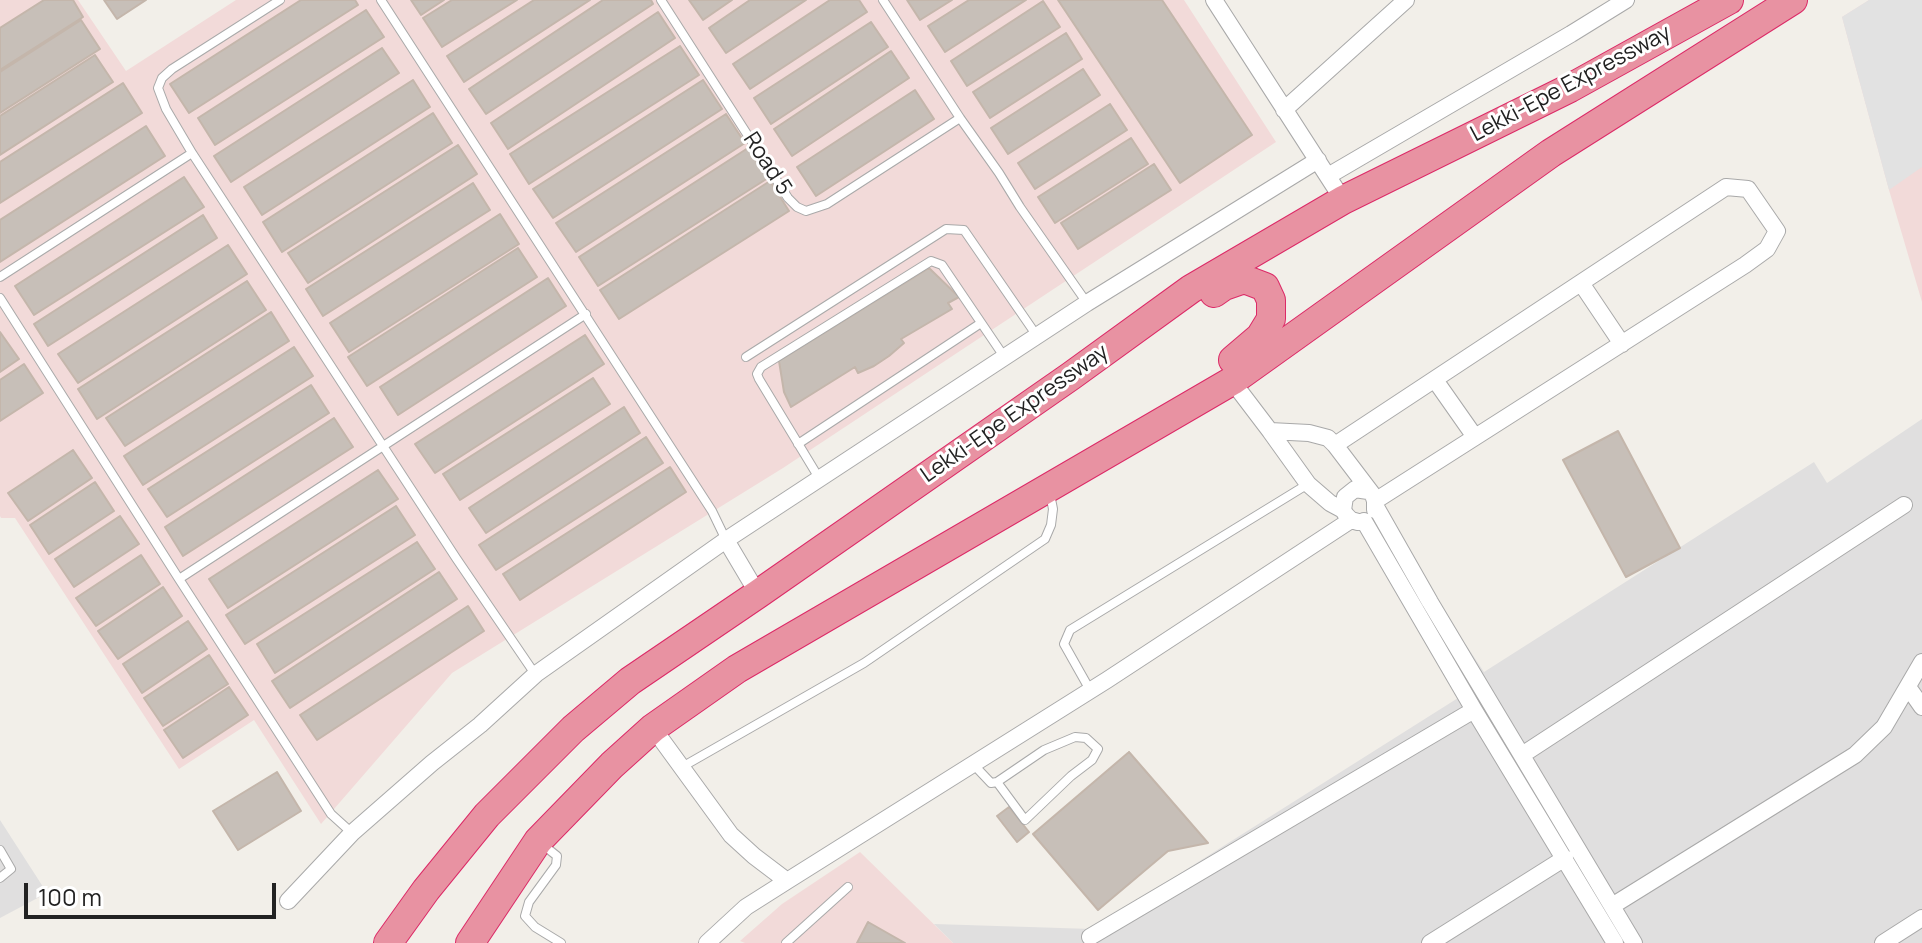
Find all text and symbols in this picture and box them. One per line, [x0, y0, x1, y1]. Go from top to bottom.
street label: Lekki-Epe Expressway [1466, 20, 1676, 148]
street label: Road 5 [737, 128, 797, 200]
street label: Lekki-Epe Expressway [916, 339, 1114, 489]
scale bar [28, 867, 280, 917]
text: 100 m [38, 880, 102, 913]

